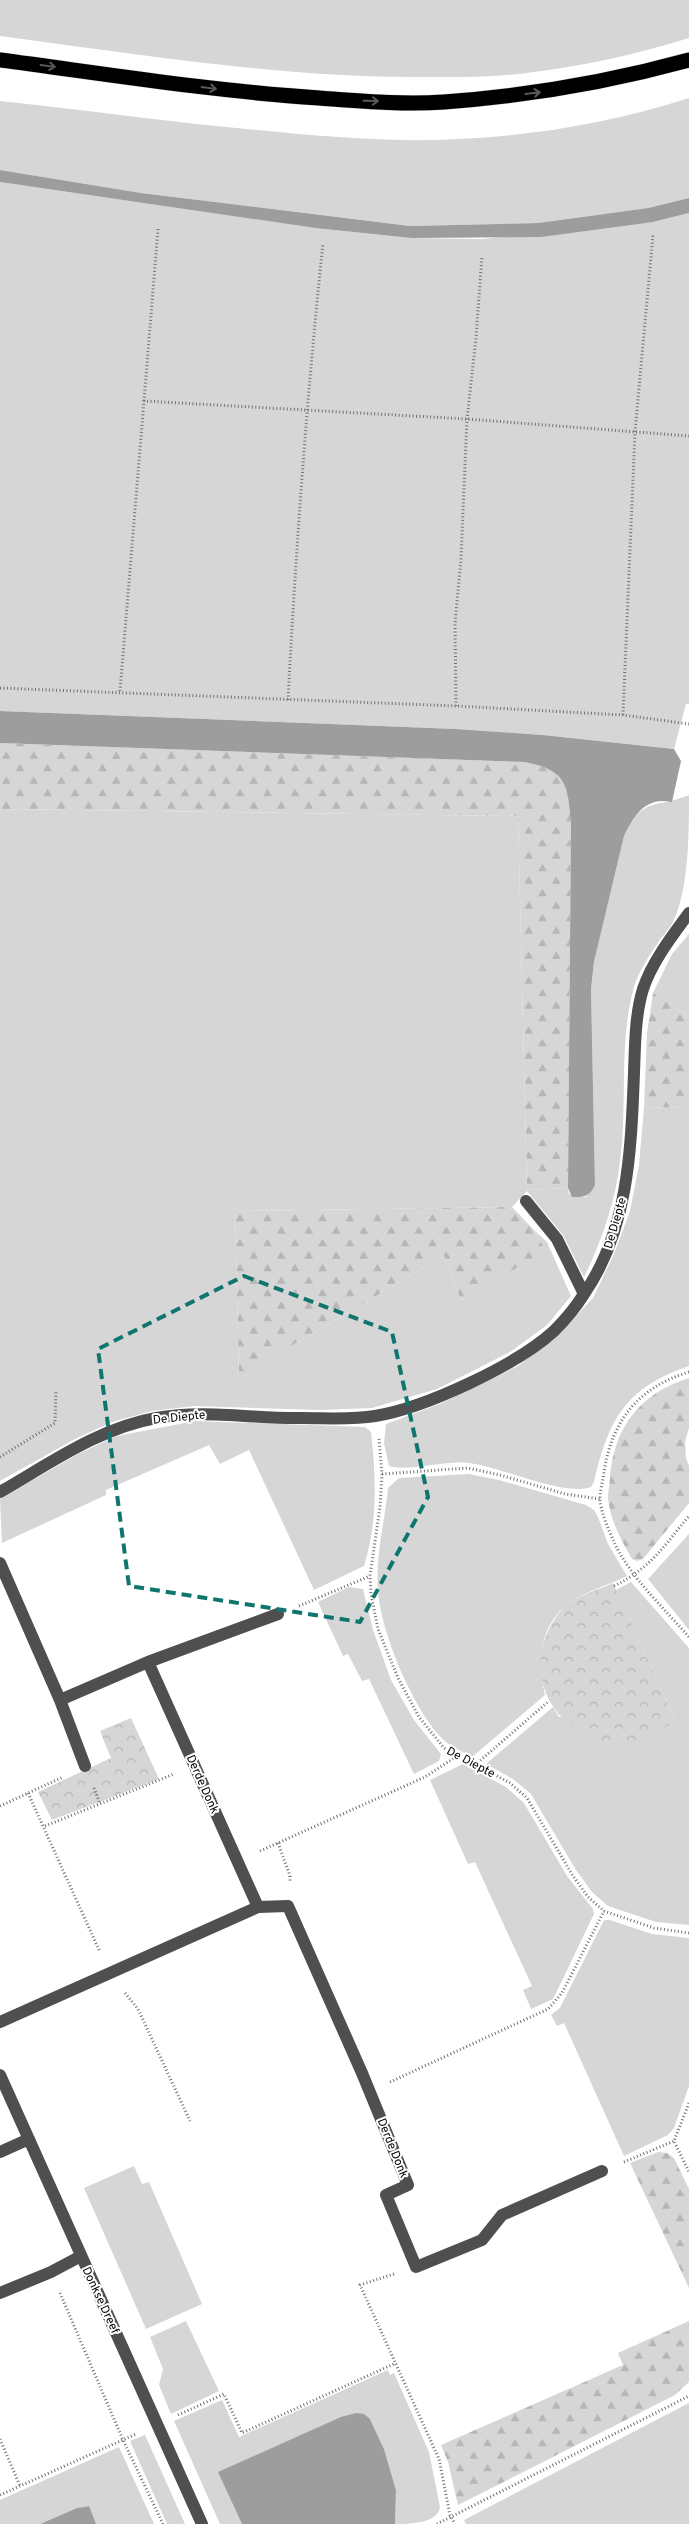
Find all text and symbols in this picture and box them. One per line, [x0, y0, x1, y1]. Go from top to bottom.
one-way arrow [40, 61, 56, 71]
one-way arrow [201, 83, 217, 93]
one-way arrow [525, 88, 541, 98]
one-way arrow [362, 96, 379, 106]
street label: De Diepte [601, 1196, 631, 1251]
street label: De Diepte [152, 1407, 206, 1429]
street label: De Diepte [444, 1743, 498, 1782]
street label: Derde Donk [182, 1752, 222, 1816]
street label: Derde Donk [373, 2116, 411, 2181]
street label: Donkse Dreef [78, 2264, 123, 2336]

